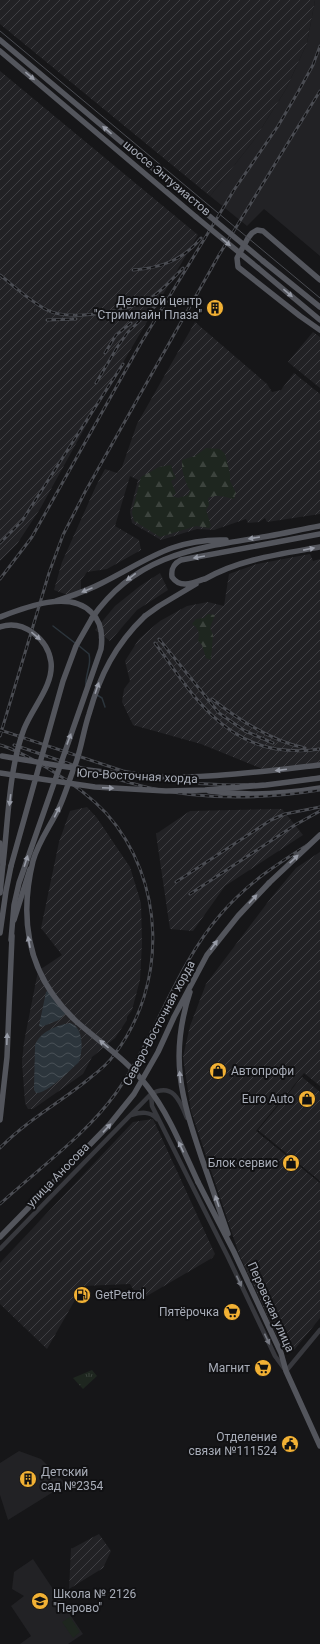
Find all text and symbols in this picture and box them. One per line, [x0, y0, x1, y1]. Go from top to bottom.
one-way arrow [24, 72, 35, 81]
one-way arrow [102, 125, 112, 134]
street label: шоссе Энтузиастов [120, 137, 214, 219]
one-way arrow [221, 237, 232, 246]
one-way arrow [283, 289, 293, 298]
place label: Деловой центр "Стримлайн Плаза" [94, 294, 202, 322]
building icon: Деловой центр "Стримлайн Плаза" [205, 298, 225, 318]
one-way arrow [248, 535, 260, 541]
one-way arrow [303, 545, 315, 551]
one-way arrow [193, 554, 205, 560]
one-way arrow [126, 573, 137, 581]
one-way arrow [81, 587, 92, 593]
one-way arrow [31, 631, 41, 640]
one-way arrow [95, 682, 101, 694]
one-way arrow [66, 732, 72, 744]
street label: Юго-Восточная хорда [76, 766, 198, 786]
one-way arrow [275, 766, 287, 773]
one-way arrow [102, 784, 114, 791]
one-way arrow [7, 794, 14, 807]
one-way arrow [54, 806, 60, 817]
one-way arrow [289, 854, 299, 864]
one-way arrow [23, 855, 29, 867]
one-way arrow [248, 894, 258, 904]
one-way arrow [26, 936, 32, 948]
one-way arrow [210, 940, 218, 950]
street label: Северо-Восточная хорда [120, 958, 198, 1088]
one-way arrow [4, 1033, 11, 1045]
one-way arrow [98, 1040, 109, 1049]
shop icon: Автопрофи [208, 1061, 228, 1081]
place label: Автопрофи [231, 1064, 294, 1078]
one-way arrow [177, 1071, 183, 1083]
shop icon: Euro Auto [297, 1089, 317, 1109]
place label: Euro Auto [242, 1092, 294, 1106]
one-way arrow [102, 1123, 111, 1133]
street label: улица Аносова [24, 1140, 92, 1210]
one-way arrow [178, 1141, 184, 1152]
shop icon: Блок сервис [281, 1153, 301, 1173]
place label: Блок сервис [208, 1156, 278, 1170]
one-way arrow [213, 1195, 219, 1207]
street label: Перовская улица [245, 1260, 297, 1354]
one-way arrow [236, 1275, 242, 1286]
fuel station icon: GetPetrol [72, 1285, 92, 1305]
place label: GetPetrol [95, 1288, 145, 1302]
supermarket icon: Пятёрочка [222, 1302, 242, 1322]
place label: Пятёрочка [159, 1305, 219, 1319]
one-way arrow [264, 1333, 270, 1345]
supermarket icon: Магнит [253, 1358, 273, 1378]
place label: Магнит [208, 1361, 250, 1375]
place label: Отделение связи №111524 [188, 1430, 277, 1458]
public building icon: Отделение связи №111524 [280, 1434, 300, 1454]
place label: Детский сад №2354 [41, 1465, 104, 1493]
building icon: Детский сад №2354 [18, 1469, 38, 1489]
place label: Школа № 2126 "Перово" [53, 1587, 136, 1615]
school or university icon: Школа № 2126 "Перово" [30, 1591, 50, 1611]

